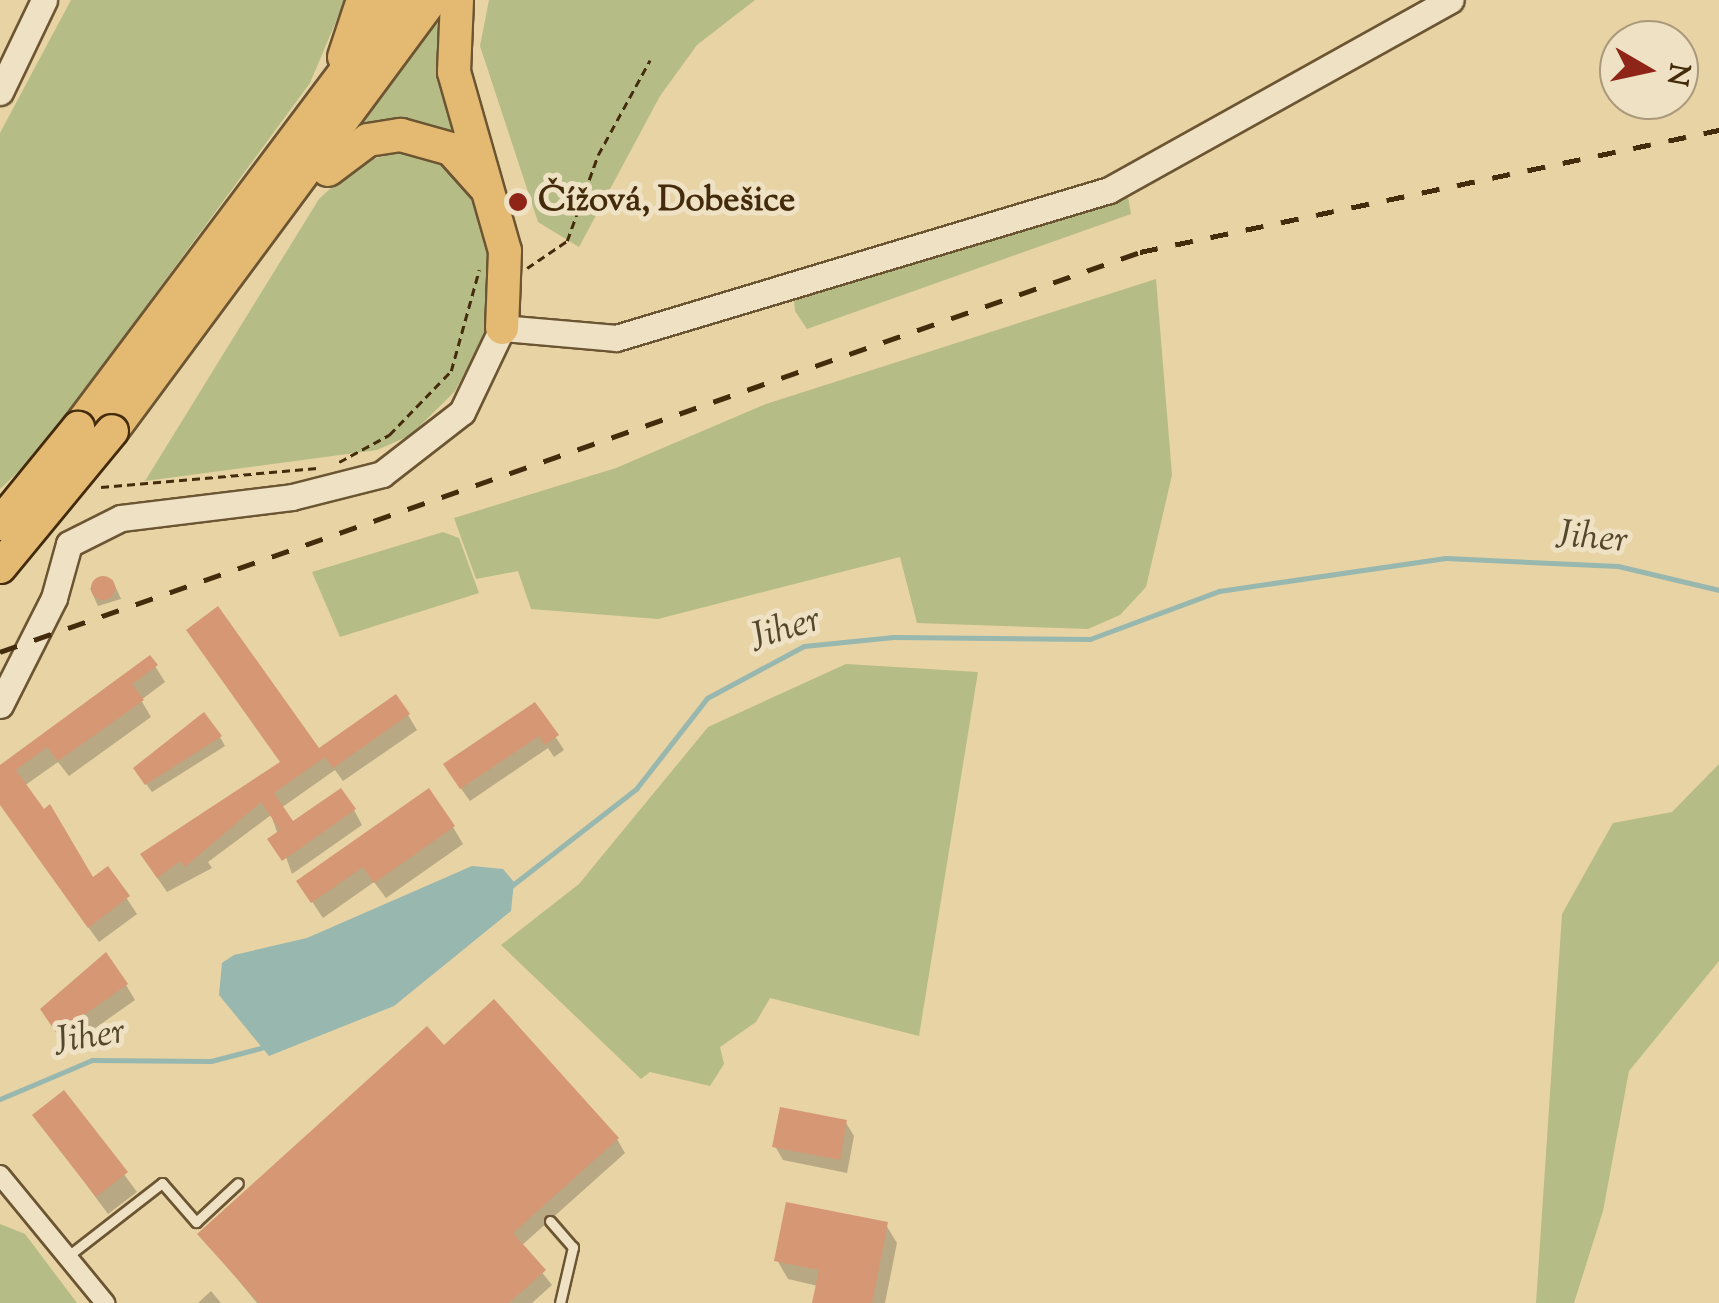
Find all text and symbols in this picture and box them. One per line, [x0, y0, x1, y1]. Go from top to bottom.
north arrow [1599, 20, 1699, 120]
text: N [1655, 60, 1698, 89]
place label: Čížová, Dobešice [538, 181, 795, 223]
marker: Čížová, Dobešice [507, 191, 529, 213]
water label: Jiher [1555, 514, 1629, 566]
water label: Jiher [745, 599, 827, 663]
water label: Jiher [51, 1011, 129, 1067]

